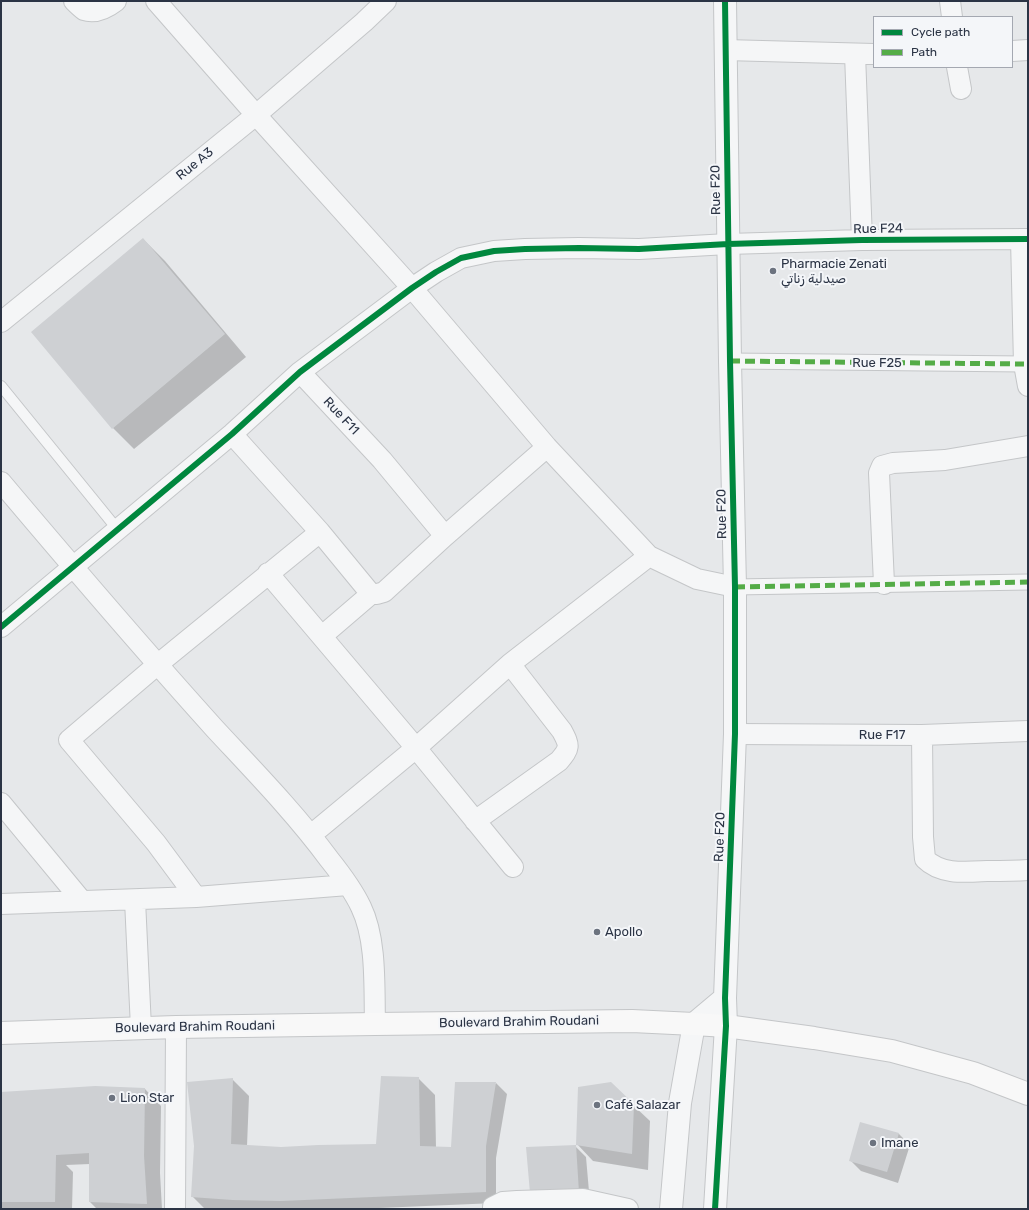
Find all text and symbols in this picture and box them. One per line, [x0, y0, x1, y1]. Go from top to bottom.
legend [873, 16, 1013, 68]
text: Cycle path [911, 25, 970, 39]
text: Path [911, 45, 937, 59]
street label: Rue A3 [173, 144, 217, 184]
street label: Rue F20 [708, 165, 724, 215]
street label: Rue F24 [853, 221, 903, 237]
place label: Pharmacie Zenati صيدلية زناتي [781, 256, 887, 287]
marker: Pharmacie Zenati صيدلية زناتي [768, 266, 778, 276]
street label: Rue F25 [852, 355, 902, 371]
street label: Rue F11 [320, 394, 362, 438]
street label: Rue F20 [714, 489, 730, 539]
street label: Rue F17 [859, 727, 905, 743]
street label: Rue F20 [711, 812, 729, 862]
place label: Apollo [605, 924, 643, 940]
marker: Apollo [592, 927, 602, 937]
street label: Boulevard Brahim Roudani [439, 1013, 599, 1031]
street label: Boulevard Brahim Roudani [115, 1018, 275, 1036]
place label: Lion Star [120, 1090, 174, 1106]
marker: Lion Star [107, 1093, 117, 1103]
place label: Café Salazar [605, 1097, 680, 1113]
marker: Café Salazar [592, 1100, 602, 1110]
place label: Imane [881, 1135, 918, 1151]
marker: Imane [868, 1138, 878, 1148]

